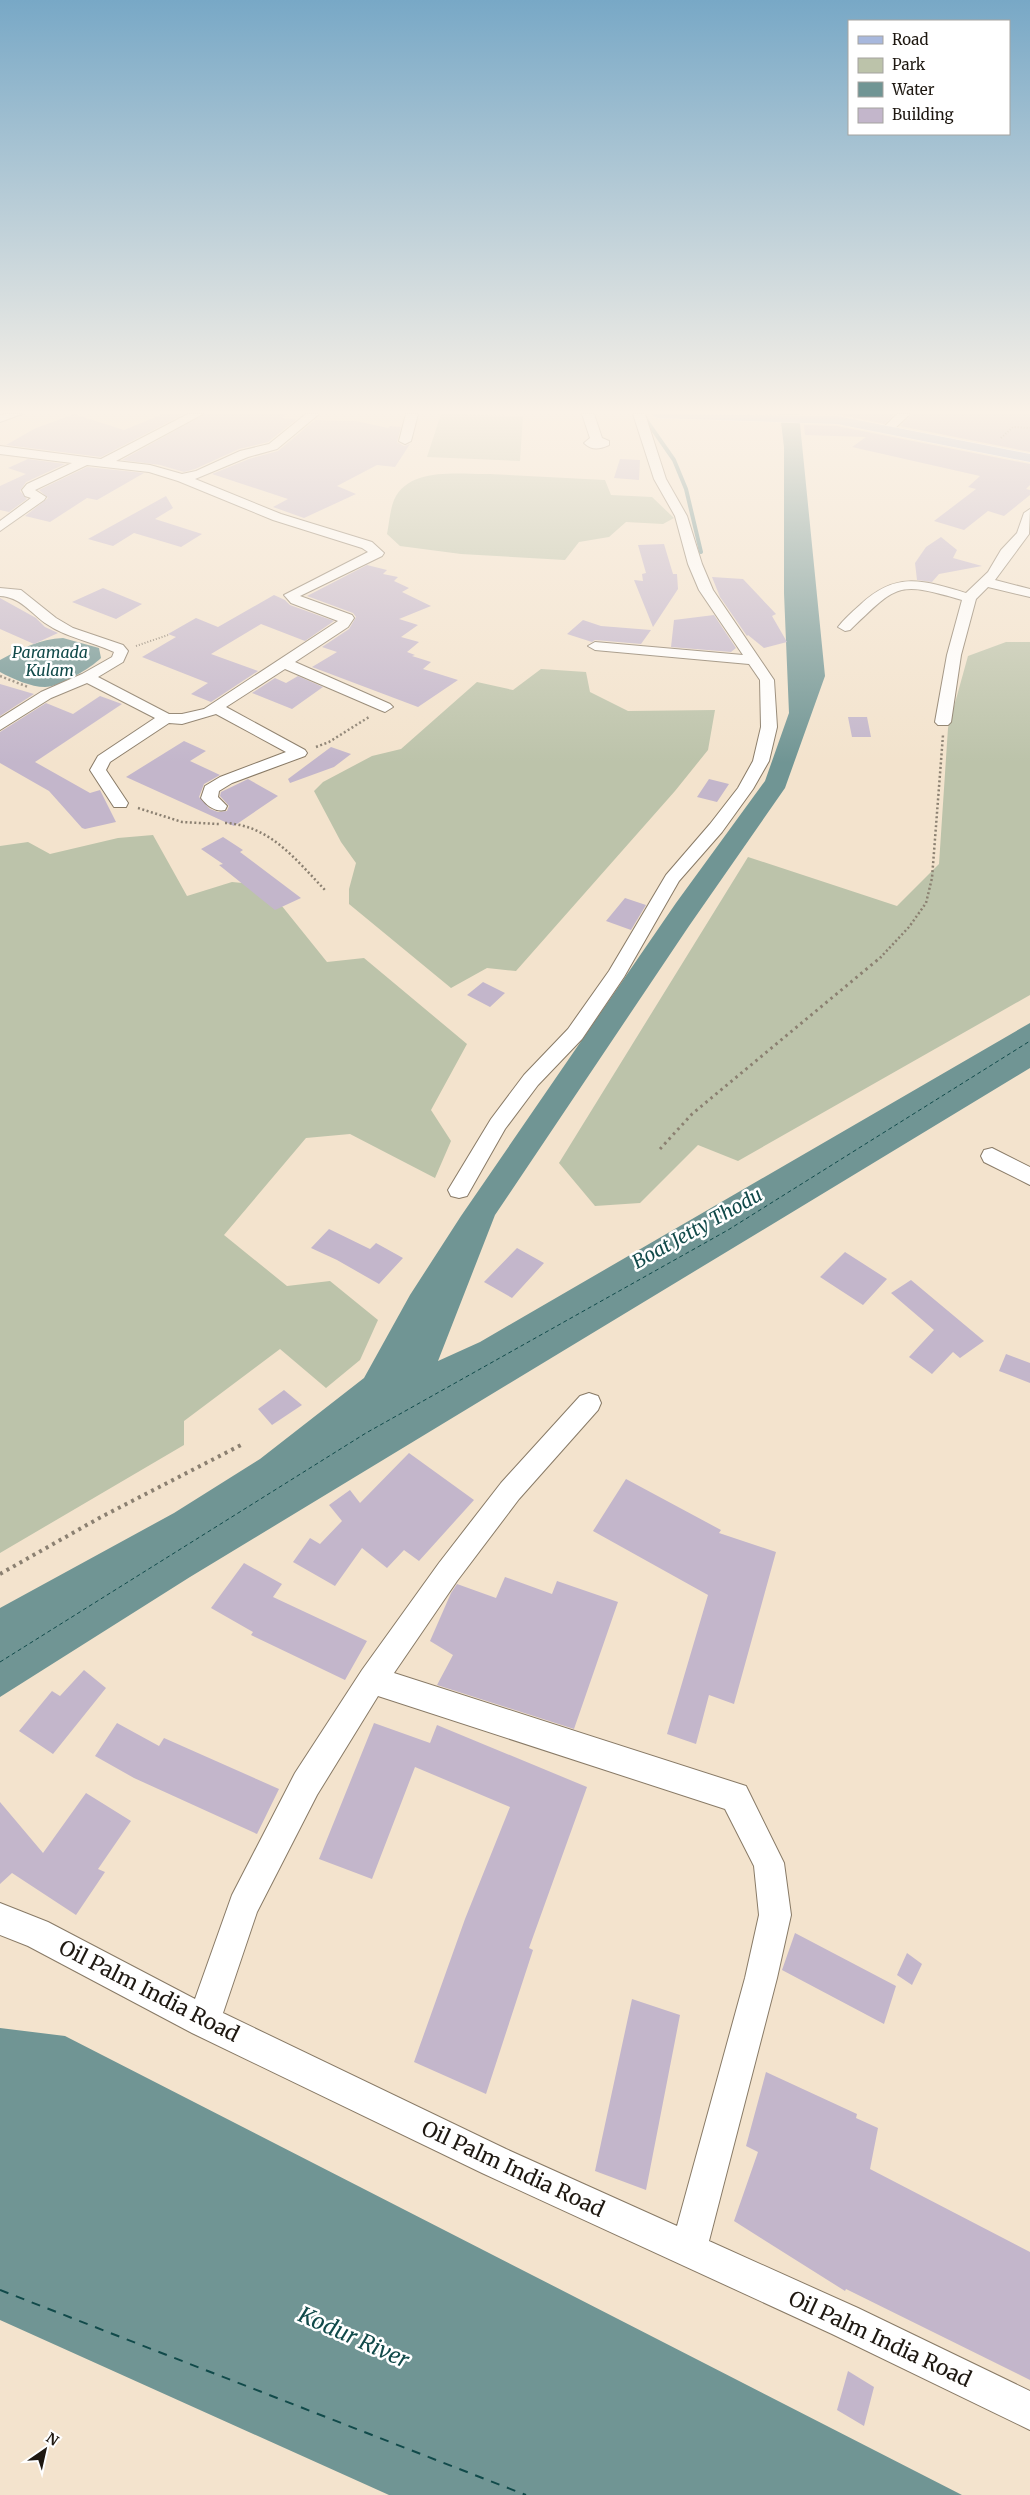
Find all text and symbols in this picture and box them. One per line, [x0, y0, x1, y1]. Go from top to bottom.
legend [848, 20, 1010, 135]
text: Road [892, 30, 928, 49]
text: Park [892, 55, 926, 74]
text: Water [891, 80, 935, 99]
text: Building [892, 105, 954, 124]
water label: Paramada Kulam [12, 642, 88, 680]
water label: Boat Jetty Thodu [628, 1182, 766, 1274]
street label: Oil Palm India Road [55, 1933, 244, 2048]
street label: Oil Palm India Road [418, 2114, 609, 2223]
street label: Oil Palm India Road [785, 2284, 976, 2393]
water label: Kodur River [293, 2300, 415, 2374]
north arrow [20, 2425, 70, 2475]
text: N [43, 2429, 62, 2450]

